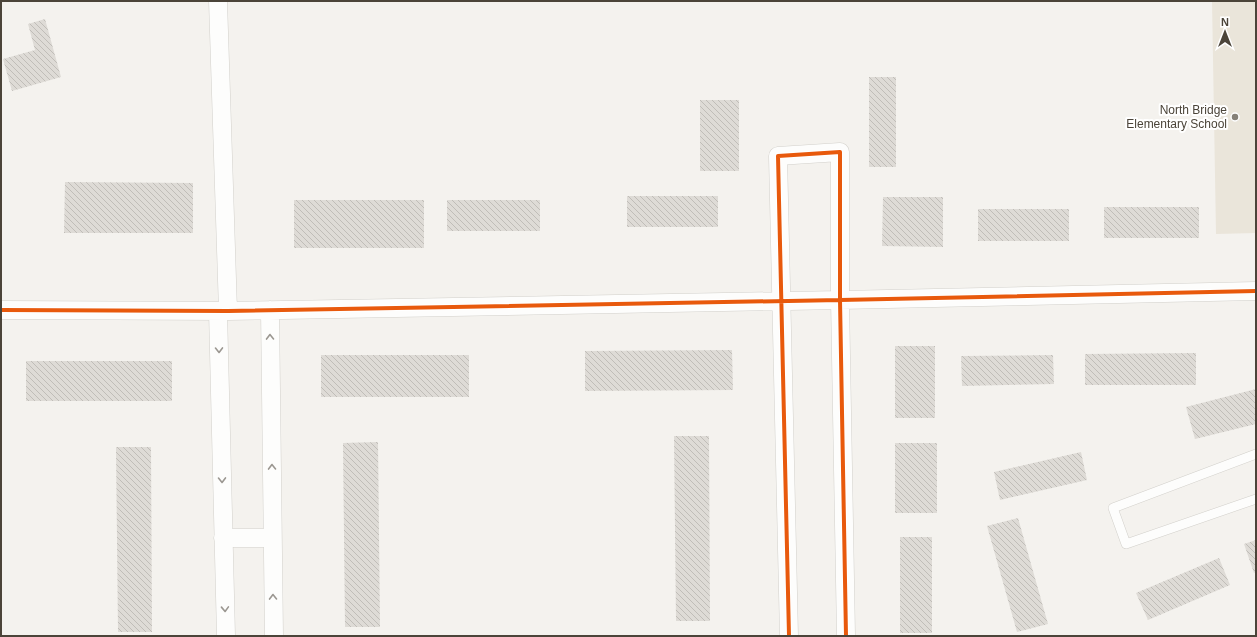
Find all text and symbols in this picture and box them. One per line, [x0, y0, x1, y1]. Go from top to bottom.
north arrow [1205, 12, 1245, 52]
text: N [1221, 16, 1229, 28]
place label: North Bridge Elementary School [1126, 103, 1227, 131]
marker: North Bridge Elementary School [1230, 112, 1240, 122]
one-way arrow [266, 334, 274, 340]
one-way arrow [214, 347, 223, 353]
one-way arrow [267, 464, 276, 470]
one-way arrow [218, 477, 226, 483]
one-way arrow [269, 594, 277, 600]
one-way arrow [221, 606, 229, 612]

